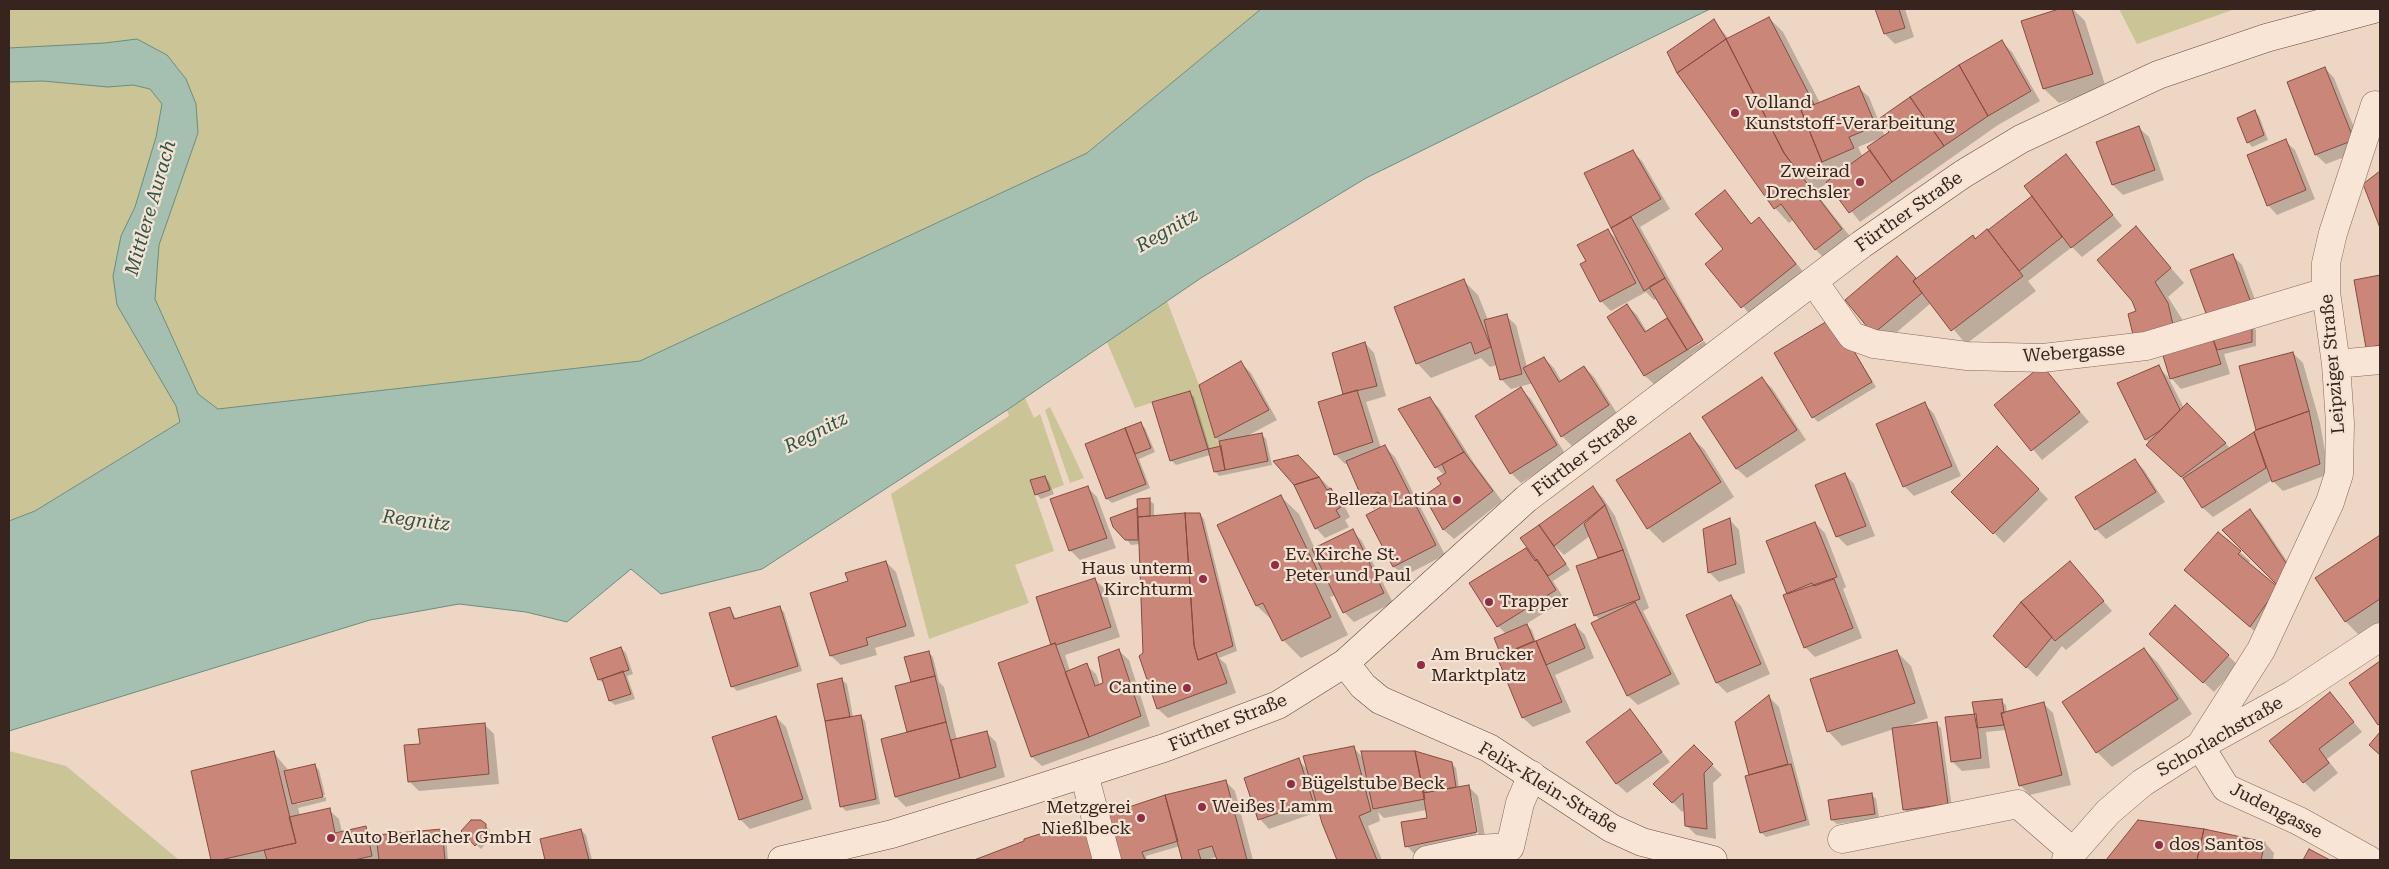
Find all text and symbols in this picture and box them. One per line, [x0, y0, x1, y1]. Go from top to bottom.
place label: Volland Kunststoff-Verarbeitung [1745, 92, 1955, 134]
marker: Volland Kunststoff-Verarbeitung [1729, 107, 1741, 119]
water label: Mittlere Aurach [121, 138, 181, 278]
place label: Zweirad Drechsler [1766, 161, 1850, 203]
street label: Fürther Straße [1851, 167, 1967, 257]
marker: Zweirad Drechsler [1854, 176, 1866, 188]
water label: Regnitz [1132, 204, 1202, 258]
street label: Leipziger Straße [2316, 293, 2350, 435]
street label: Webergasse [2022, 339, 2126, 367]
water label: Regnitz [781, 407, 851, 459]
street label: Fürther Straße [1528, 409, 1642, 501]
place label: Belleza Latina [1327, 489, 1447, 511]
marker: Belleza Latina [1451, 494, 1463, 506]
water label: Regnitz [381, 506, 451, 536]
place label: Ev. Kirche St. Peter und Paul [1285, 544, 1411, 586]
place label: Haus unterm Kirchturm [1081, 558, 1193, 600]
marker: Ev. Kirche St. Peter und Paul [1269, 559, 1281, 571]
marker: Haus unterm Kirchturm [1197, 573, 1209, 585]
place label: Trapper [1499, 591, 1569, 613]
marker: Trapper [1483, 596, 1495, 608]
place label: Am Brucker Marktplatz [1431, 644, 1533, 686]
marker: Am Brucker Marktplatz [1415, 659, 1427, 671]
place label: Cantine [1109, 677, 1177, 699]
marker: Cantine [1181, 682, 1193, 694]
street label: Fürther Straße [1166, 689, 1290, 757]
street label: Schorlachstraße [2153, 692, 2287, 782]
street label: Felix-Klein-Straße [1474, 738, 1622, 838]
place label: Bügelstube Beck [1301, 773, 1445, 795]
marker: Bügelstube Beck [1285, 778, 1297, 790]
street label: Judengasse [2226, 779, 2326, 843]
place label: Weißes Lamm [1212, 796, 1333, 818]
place label: Metzgerei Nießlbeck [1041, 797, 1131, 840]
marker: Weißes Lamm [1196, 801, 1208, 813]
marker: Metzgerei Nießlbeck [1135, 812, 1147, 824]
place label: Auto Berlacher GmbH [341, 827, 532, 849]
marker: Auto Berlacher GmbH [325, 832, 337, 844]
place label: dos Santos [2169, 834, 2263, 856]
marker: dos Santos [2153, 839, 2165, 851]

